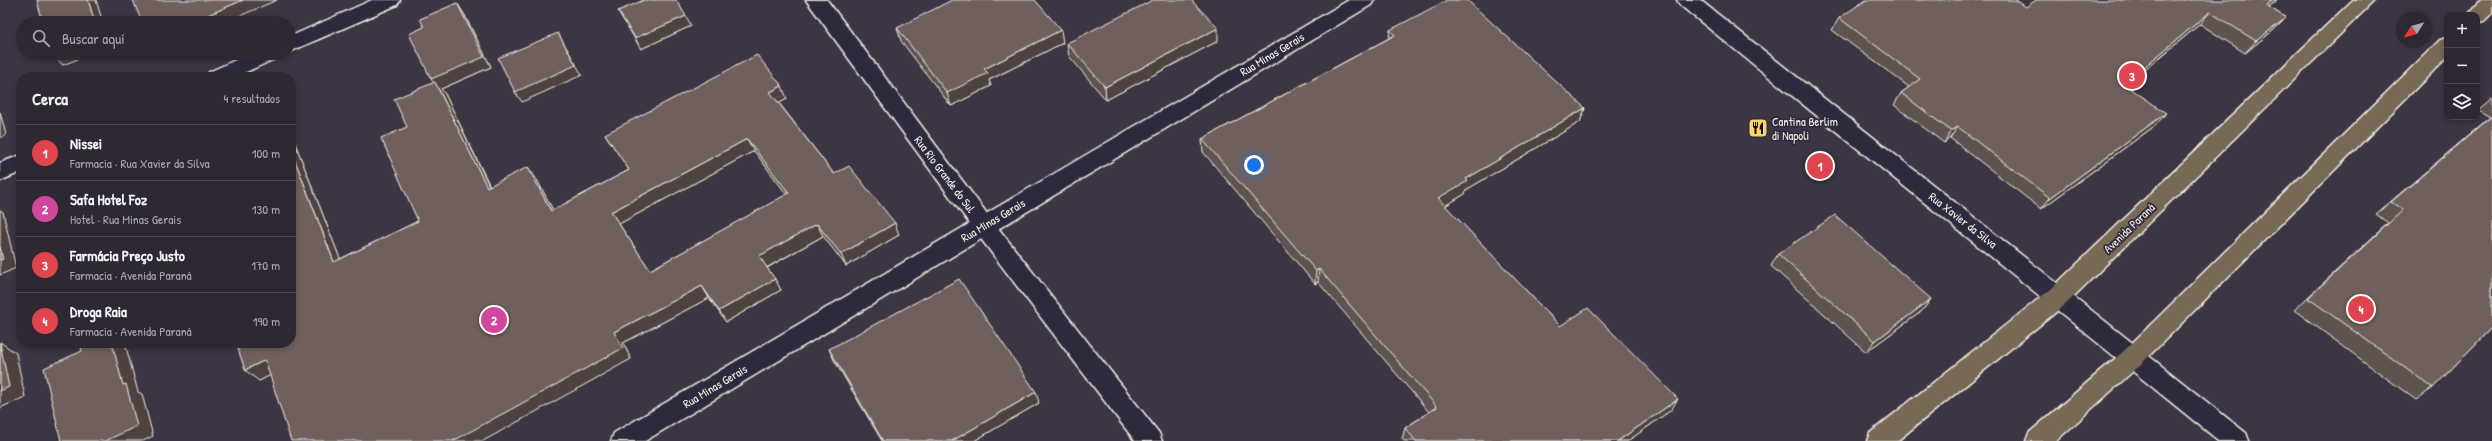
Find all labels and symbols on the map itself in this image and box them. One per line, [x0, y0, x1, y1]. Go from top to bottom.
north arrow [2396, 12, 2432, 48]
street label: Rua Minas Gerais [1237, 28, 1308, 80]
pin: 3 [2119, 61, 2145, 91]
place label: Cantina Berlim di Napoli [1772, 113, 1838, 144]
restaurant icon: Cantina Berlim di Napoli [1747, 117, 1769, 139]
street label: Rua Rio Grande do Sul [911, 132, 980, 216]
pin: 1 [1807, 151, 1833, 181]
your location [1244, 155, 1264, 175]
street label: Rua Xavier da Silva [1925, 188, 2001, 252]
street label: Rua Minas Gerais [958, 194, 1029, 246]
street label: Avenida Paraná [2099, 199, 2159, 257]
pin: 4 [2348, 294, 2374, 324]
pin: 2 [481, 305, 507, 335]
street label: Rua Minas Gerais [680, 360, 751, 412]

